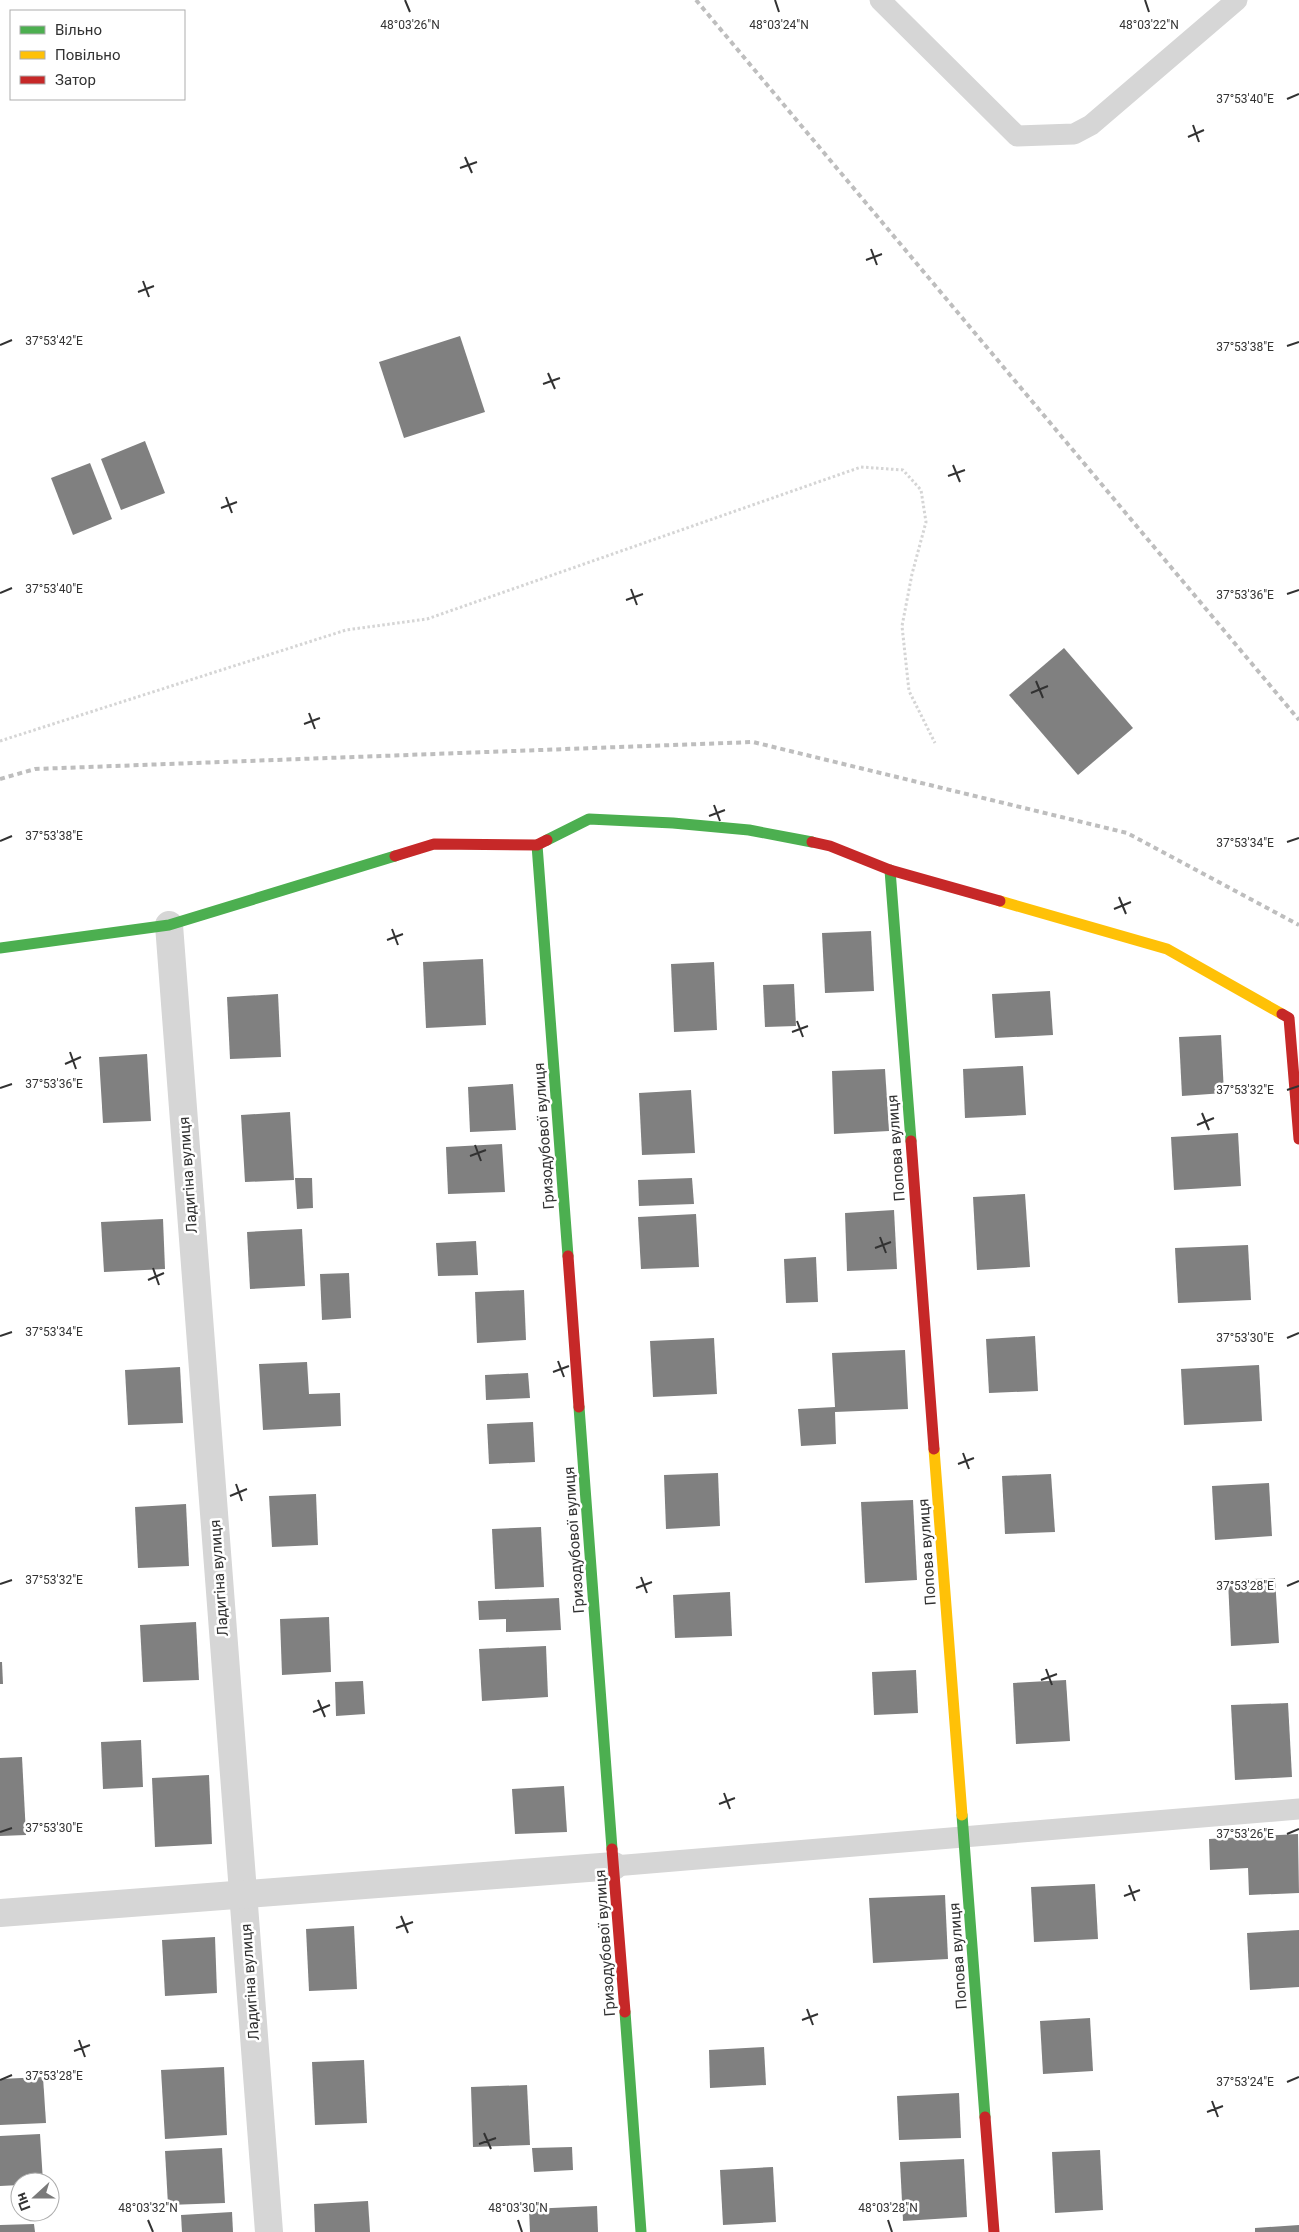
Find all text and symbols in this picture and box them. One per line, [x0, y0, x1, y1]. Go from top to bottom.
legend [10, 10, 185, 100]
text: 48°03'26"N [380, 18, 440, 32]
text: 48°03'24"N [749, 18, 809, 32]
text: 48°03'22"N [1119, 18, 1179, 32]
text: Вільно [55, 21, 102, 39]
text: Повільно [55, 46, 121, 64]
text: Затор [55, 71, 96, 89]
text: 37°53'40"E [1216, 92, 1274, 106]
text: 37°53'42"E [25, 334, 83, 348]
text: 37°53'38"E [1216, 340, 1274, 354]
text: 37°53'40"E [25, 582, 83, 596]
text: 37°53'36"E [1216, 588, 1274, 602]
text: 37°53'38"E [25, 829, 83, 843]
text: 37°53'34"E [1216, 836, 1274, 850]
street label: Гризодубової вулиця [530, 1062, 558, 1210]
text: 37°53'36"E [25, 1077, 83, 1091]
text: 37°53'32"E [1216, 1083, 1274, 1097]
street label: Попова вулиця [883, 1094, 909, 1202]
street label: Ладигіна вулиця [175, 1116, 201, 1234]
text: 37°53'34"E [25, 1325, 83, 1339]
text: 37°53'30"E [1216, 1331, 1274, 1345]
street label: Гризодубової вулиця [560, 1466, 588, 1614]
street label: Попова вулиця [914, 1498, 940, 1606]
street label: Ладигіна вулиця [206, 1519, 232, 1637]
text: 37°53'32"E [25, 1573, 83, 1587]
text: 37°53'28"E [1216, 1579, 1274, 1593]
text: 37°53'30"E [25, 1821, 83, 1835]
text: 37°53'26"E [1216, 1827, 1274, 1841]
street label: Гризодубової вулиця [591, 1869, 619, 2017]
street label: Попова вулиця [945, 1902, 971, 2010]
street label: Ладигіна вулиця [237, 1923, 263, 2041]
text: 37°53'28"E [25, 2069, 83, 2083]
text: 37°53'24"E [1216, 2075, 1274, 2089]
north arrow [10, 2172, 60, 2222]
text: Пн [12, 2190, 34, 2213]
text: 48°03'32"N [118, 2201, 178, 2215]
text: 48°03'30"N [488, 2201, 548, 2215]
text: 48°03'28"N [858, 2201, 918, 2215]

